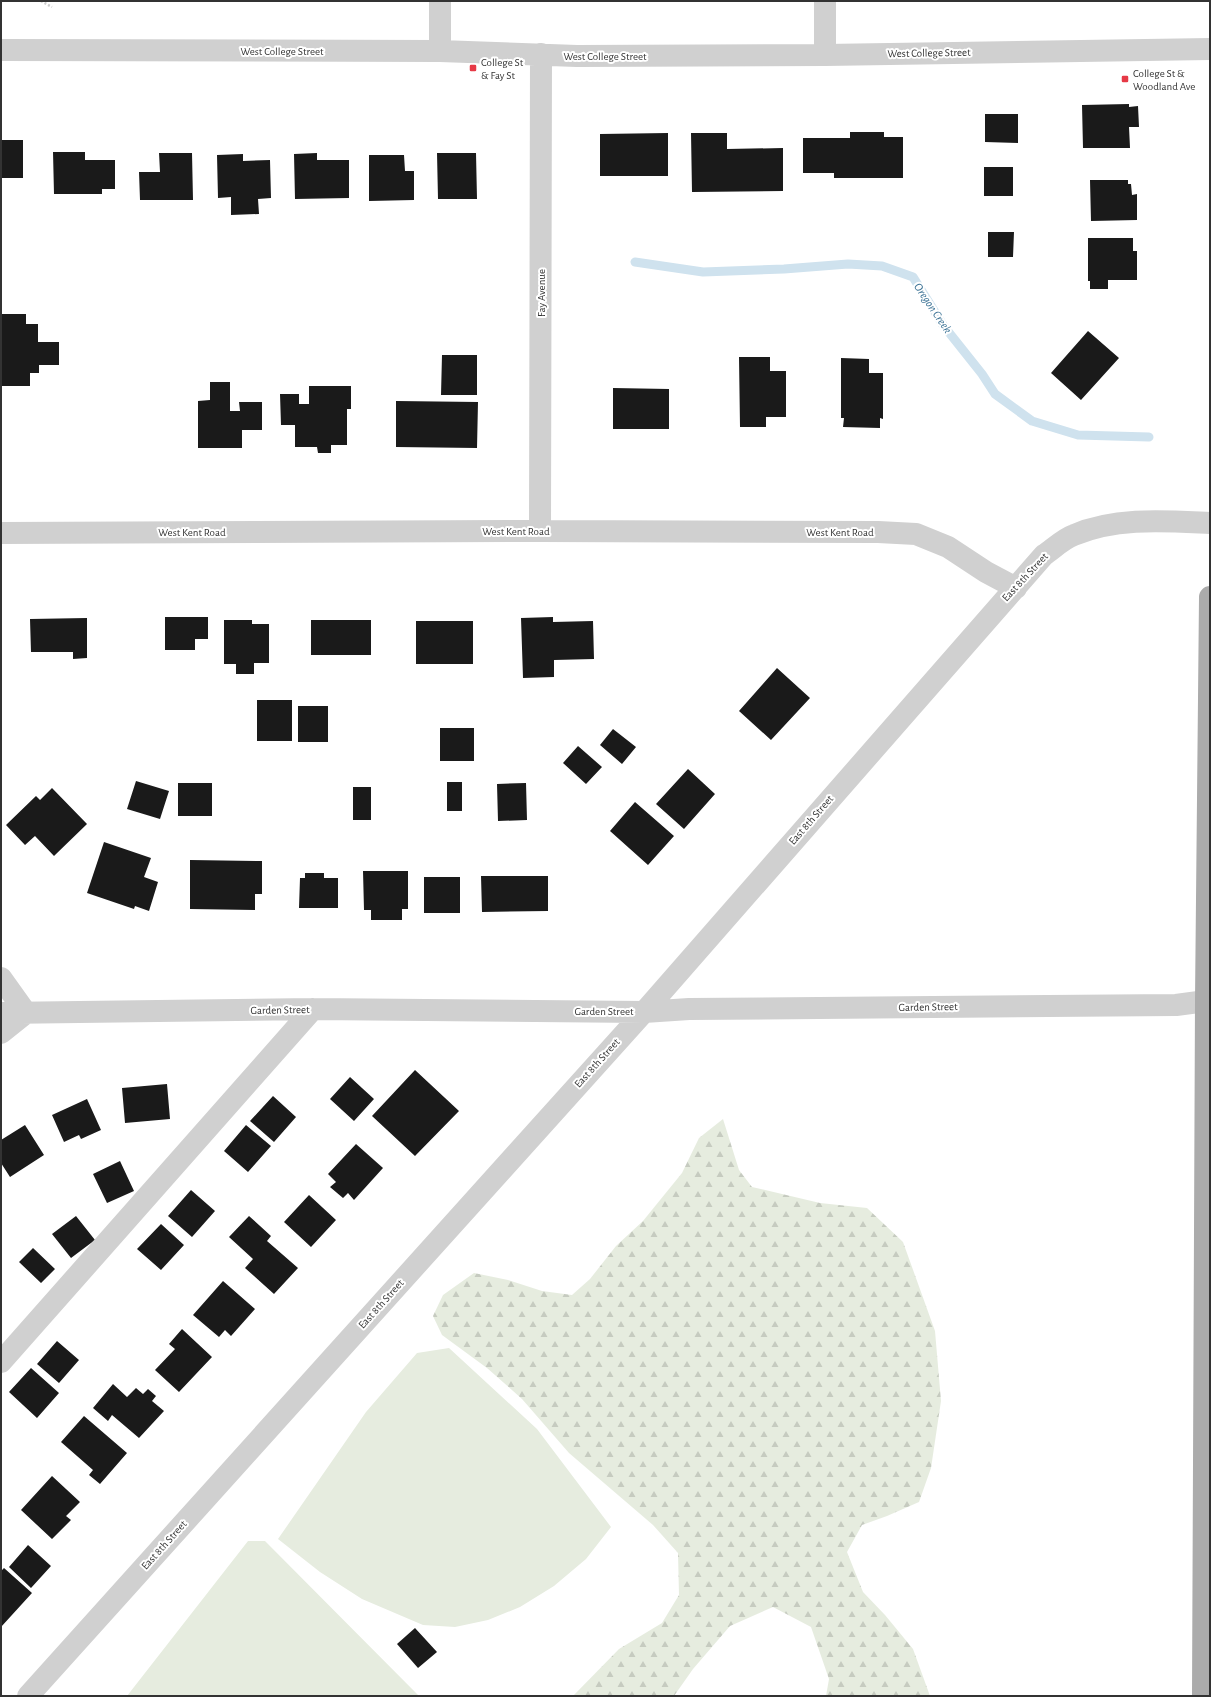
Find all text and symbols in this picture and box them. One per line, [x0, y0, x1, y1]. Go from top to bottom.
street label: West College Street [240, 46, 324, 57]
street label: West College Street [887, 47, 971, 59]
street label: West College Street [563, 51, 647, 62]
place label: College St & Fay St [481, 57, 524, 81]
marker: College St & Fay St [468, 63, 478, 73]
place label: College St & Woodland Ave [1133, 68, 1195, 92]
marker: College St & Woodland Ave [1120, 74, 1130, 84]
street label: Fay Avenue [536, 269, 547, 317]
water label: Oregon Creek [912, 281, 954, 336]
street label: West Kent Road [482, 526, 550, 537]
street label: West Kent Road [158, 527, 226, 538]
street label: West Kent Road [806, 527, 874, 538]
street label: East 8th Street [1000, 550, 1050, 603]
street label: East 8th Street [787, 793, 836, 847]
street label: Garden Street [898, 1001, 958, 1013]
street label: Garden Street [250, 1004, 310, 1016]
street label: Garden Street [574, 1006, 634, 1017]
street label: East 8th Street [572, 1036, 622, 1090]
street label: East 8th Street [356, 1277, 406, 1331]
street label: East 8th Street [139, 1518, 189, 1572]

